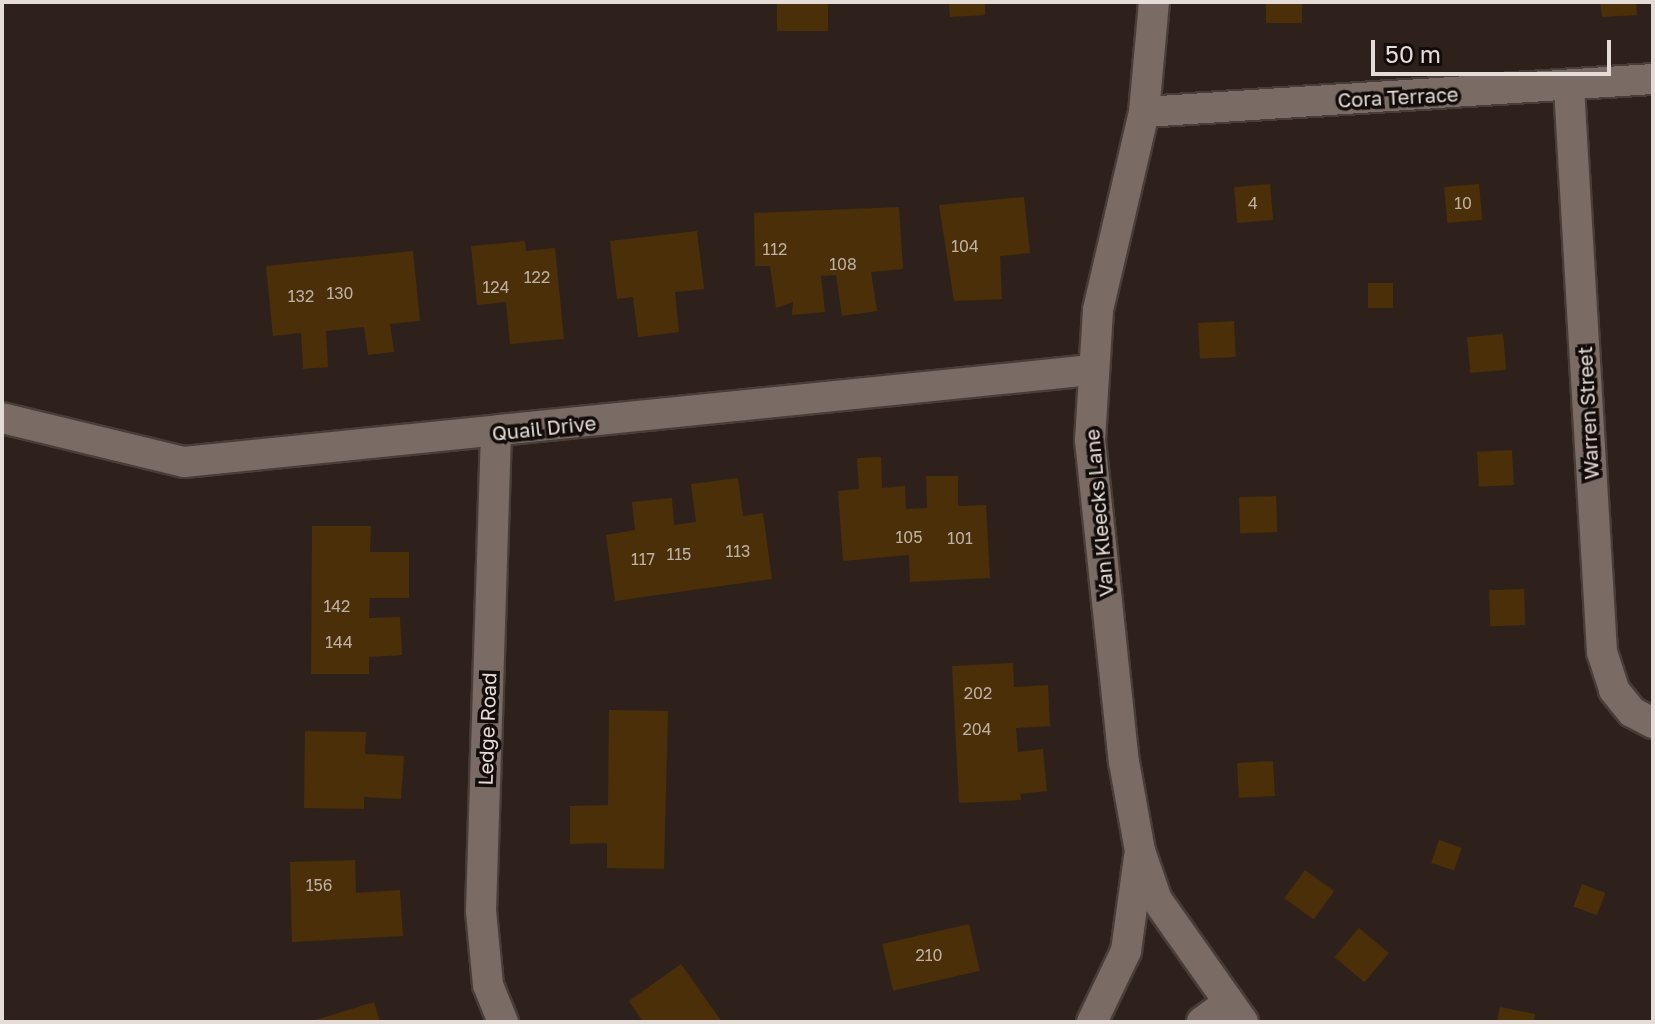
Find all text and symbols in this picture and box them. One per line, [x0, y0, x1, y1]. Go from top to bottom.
scale bar [1375, 24, 1615, 74]
text: 50 m [1385, 39, 1441, 68]
street label: Cora Terrace [1337, 82, 1459, 112]
house number: 4 [1248, 193, 1258, 213]
house number: 10 [1454, 193, 1472, 213]
house number: 104 [951, 236, 979, 256]
house number: 112 [763, 239, 787, 259]
house number: 108 [829, 254, 857, 274]
house number: 122 [524, 267, 550, 287]
house number: 124 [483, 277, 509, 297]
house number: 130 [326, 283, 354, 303]
house number: 132 [288, 286, 314, 306]
street label: Warren Street [1573, 346, 1603, 480]
street label: Quail Drive [491, 411, 597, 445]
street label: Van Kleecks Lane [1080, 428, 1118, 598]
house number: 105 [896, 527, 922, 547]
house number: 101 [947, 528, 973, 548]
house number: 113 [726, 541, 750, 561]
house number: 115 [667, 544, 691, 564]
house number: 117 [631, 549, 655, 569]
house number: 142 [324, 596, 350, 616]
house number: 144 [325, 632, 353, 652]
street label: Ledge Road [473, 672, 501, 786]
house number: 202 [964, 683, 992, 703]
house number: 204 [963, 719, 991, 739]
house number: 156 [306, 875, 332, 895]
house number: 210 [916, 945, 942, 965]

